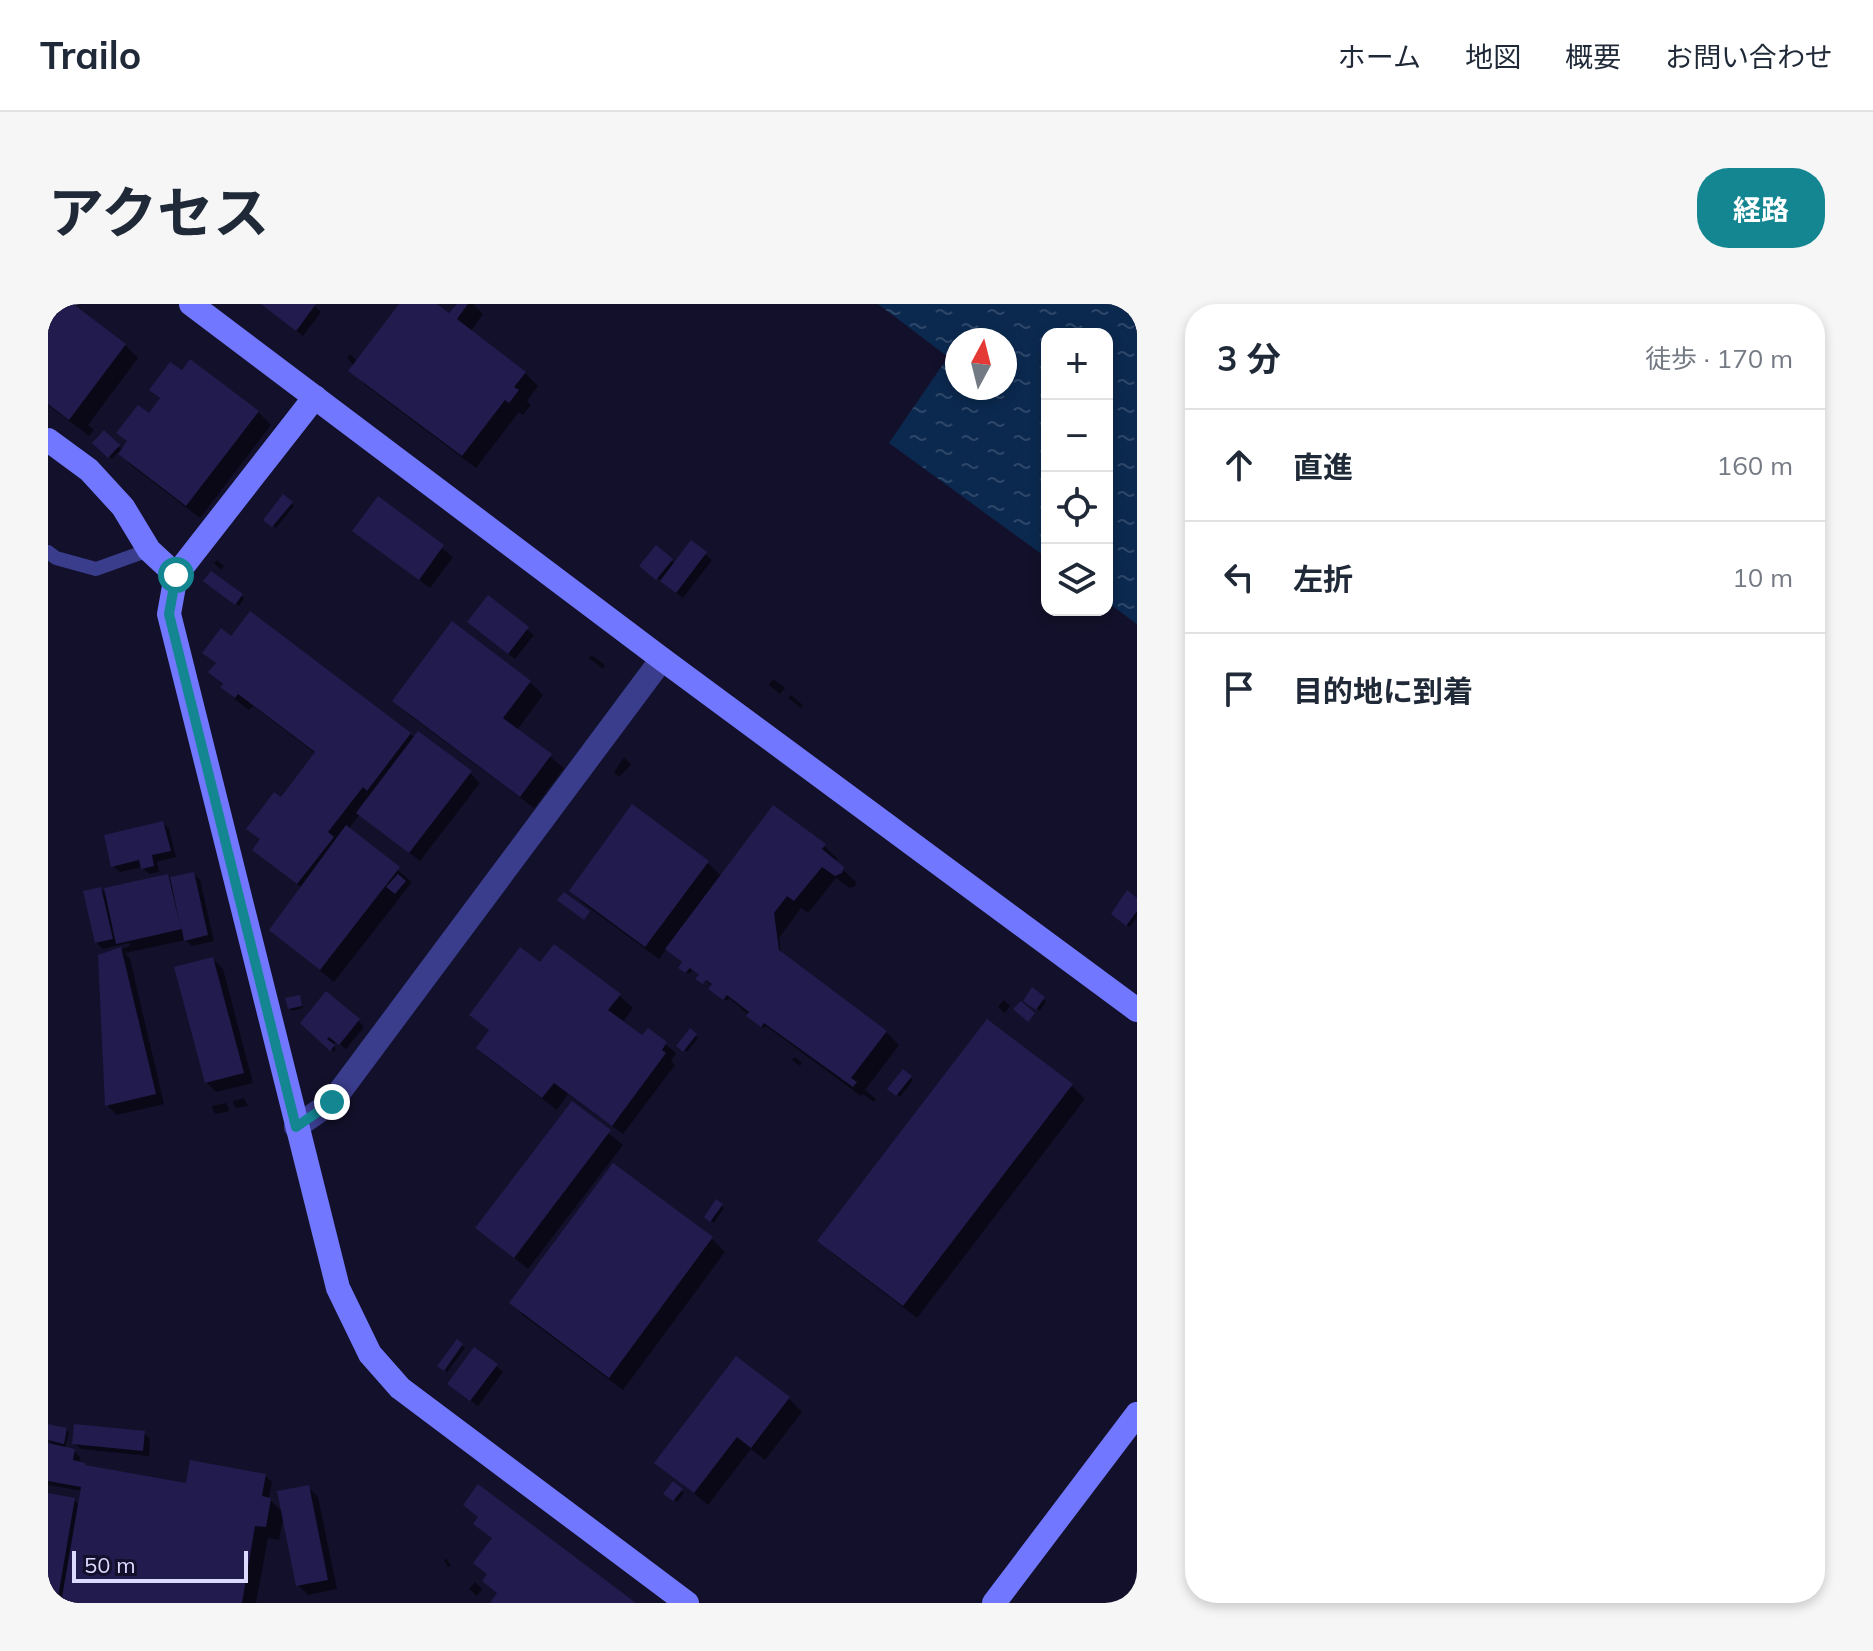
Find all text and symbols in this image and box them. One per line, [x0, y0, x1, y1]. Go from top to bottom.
text: Trailo [40, 31, 141, 79]
text: ホーム [1338, 39, 1421, 74]
text: 地図 [1465, 39, 1521, 74]
text: 概要 [1565, 39, 1621, 74]
text: お問い合わせ [1665, 39, 1833, 74]
button: 経路 [1697, 168, 1825, 248]
text: アクセス [48, 177, 269, 247]
north arrow [945, 328, 1017, 400]
map controls [1041, 328, 1113, 616]
button: + [1041, 328, 1113, 400]
text: 3 分 [1217, 337, 1281, 380]
text: 徒歩 · 170 m [1645, 342, 1793, 375]
button: − [1041, 400, 1113, 472]
icon: ahead [1217, 443, 1261, 487]
text: 直進 [1293, 448, 1353, 486]
text: 160 m [1717, 449, 1793, 482]
button: locate [1041, 472, 1113, 544]
button: layers [1041, 544, 1113, 616]
icon: left [1217, 555, 1261, 599]
route start [158, 557, 194, 593]
text: 左折 [1293, 560, 1353, 598]
text: 10 m [1732, 561, 1793, 594]
icon: arrive [1217, 667, 1261, 711]
text: 目的地に到着 [1293, 672, 1473, 710]
route end [314, 1084, 350, 1120]
scale bar [72, 1547, 248, 1583]
text: 50 m [84, 1551, 135, 1579]

